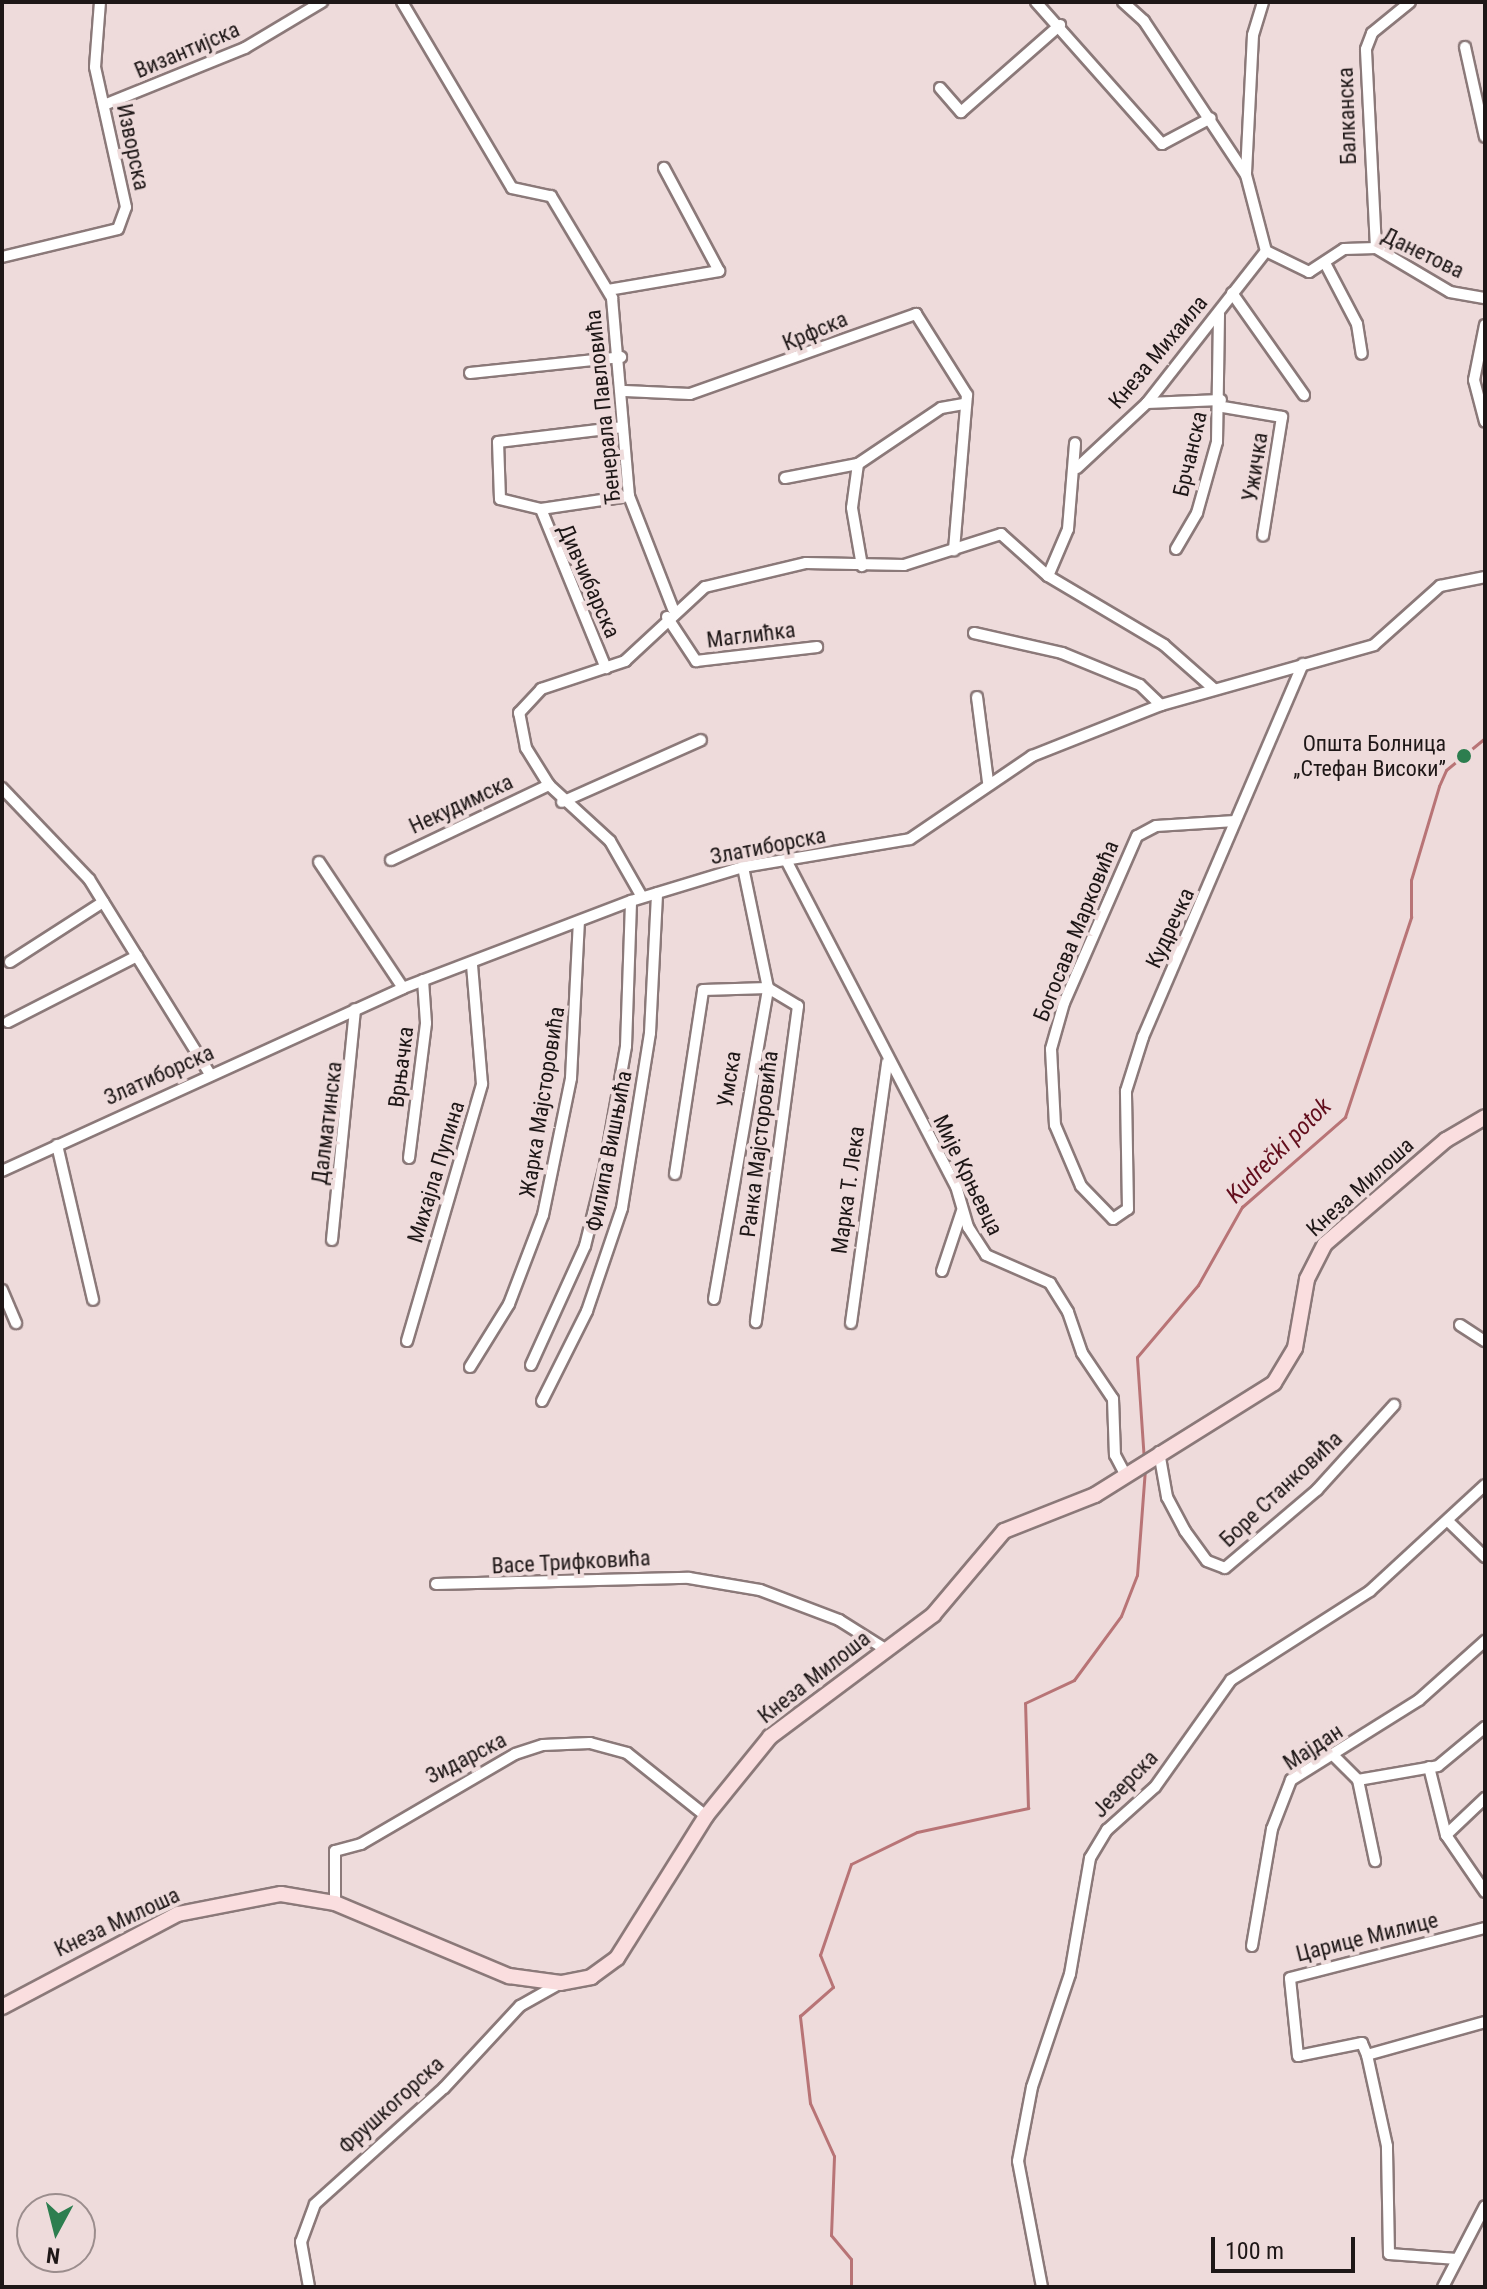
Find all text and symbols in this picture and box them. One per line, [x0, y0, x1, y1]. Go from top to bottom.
street label: Византијска [131, 16, 243, 84]
street label: Балканска [1332, 67, 1362, 165]
street label: Изворска [111, 101, 155, 193]
street label: Данетова [1378, 222, 1468, 284]
street label: Кнеза Михаила [1103, 290, 1213, 414]
street label: Крфска [779, 306, 851, 356]
street label: Ђенерала Павловића [580, 308, 626, 506]
street label: Брчанска [1167, 409, 1213, 499]
street label: Ужичка [1237, 431, 1273, 503]
street label: Дивчибарска [552, 520, 626, 642]
street label: Маглићка [705, 616, 797, 654]
place label: Општа Болница „Стефан Високи” [1293, 730, 1446, 782]
marker: Општа Болница „Стефан Високи” [1453, 745, 1475, 767]
street label: Некудимска [405, 768, 517, 840]
street label: Златиборска [708, 822, 828, 870]
street label: Богосава Марковића [1028, 837, 1124, 1025]
street label: Кудречка [1140, 884, 1200, 972]
street label: Жарка Мајсторовића [514, 1005, 570, 1199]
street label: Врњачка [383, 1025, 419, 1109]
street label: Златиборска [100, 1039, 218, 1111]
street label: Умска [712, 1049, 746, 1109]
street label: Ранка Мајсторовића [734, 1049, 784, 1239]
street label: Далматинска [306, 1060, 348, 1186]
street label: Филипа Вишњића [580, 1068, 638, 1234]
water label: Kudrečki potok [1220, 1092, 1338, 1210]
street label: Михајла Пупина [402, 1098, 470, 1246]
street label: Мије Крњевца [927, 1110, 1009, 1240]
street label: Марка Т. Лека [826, 1124, 870, 1256]
street label: Кнеза Милоша [1301, 1132, 1419, 1242]
street label: Боре Станковића [1214, 1425, 1348, 1553]
street label: Васе Трифковића [491, 1545, 651, 1579]
street label: Кнеза Милоша [753, 1625, 875, 1729]
street label: Мајдан [1278, 1718, 1348, 1776]
street label: Зидарска [421, 1726, 511, 1790]
street label: Језерска [1087, 1745, 1163, 1823]
street label: Кнеза Милоша [50, 1881, 184, 1963]
street label: Царице Милице [1293, 1907, 1441, 1967]
street label: Фрушкогорска [333, 2051, 449, 2159]
north arrow [16, 2193, 96, 2273]
scale bar [1215, 2221, 1359, 2271]
text: 100 m [1225, 2237, 1284, 2265]
text: N [45, 2242, 61, 2269]

